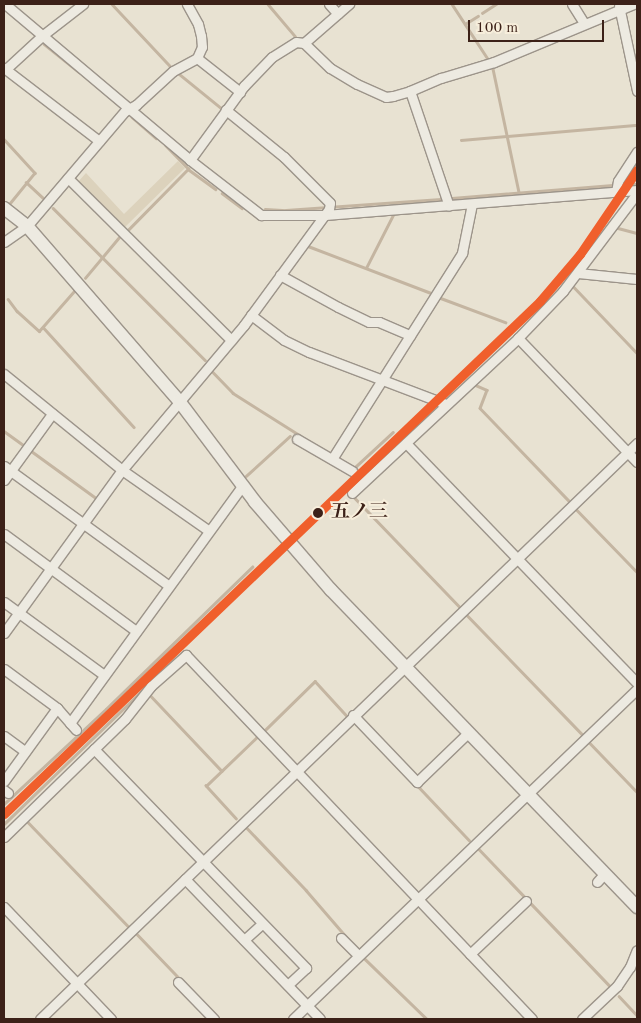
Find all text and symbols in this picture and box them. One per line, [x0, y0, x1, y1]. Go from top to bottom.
scale bar [471, 10, 607, 42]
text: 100 m [476, 21, 518, 36]
place label: 五ノ三 [331, 502, 388, 524]
marker: 五ノ三 [309, 504, 327, 522]

